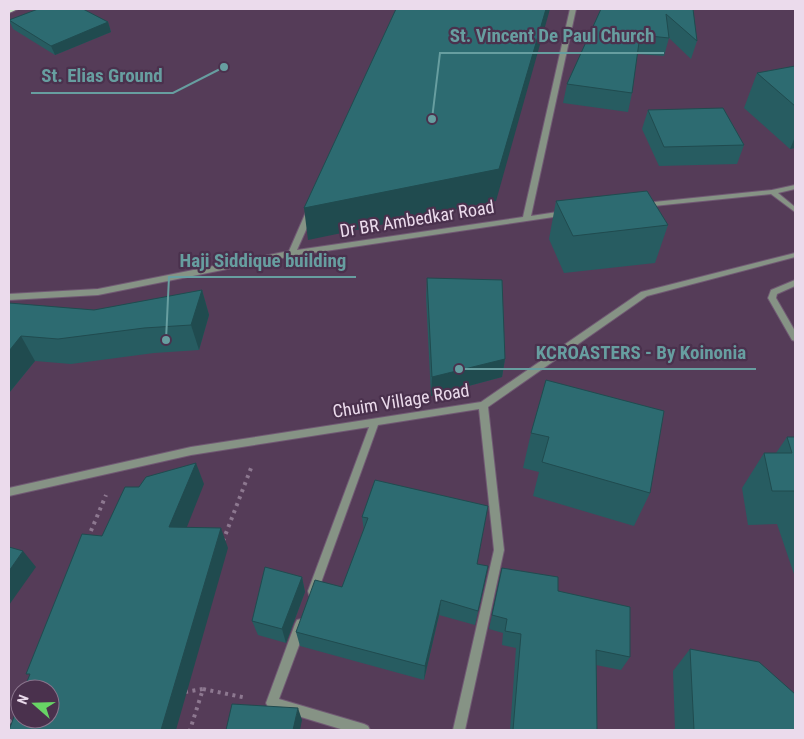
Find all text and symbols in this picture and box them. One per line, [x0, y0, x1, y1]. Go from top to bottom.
callout: St. Vincent De Paul Church [440, 19, 664, 53]
text: St. Vincent De Paul Church [450, 24, 654, 47]
callout: St. Elias Ground [31, 59, 173, 93]
text: St. Elias Ground [41, 64, 163, 87]
street label: Dr BR Ambedkar Road [338, 196, 496, 241]
callout: Haji Siddique building [169, 243, 356, 277]
text: Haji Siddique building [180, 249, 346, 272]
callout: KCROASTERS - By Koinonia [526, 335, 756, 369]
text: KCROASTERS - By Koinonia [536, 341, 746, 364]
street label: Chuim Village Road [331, 379, 471, 422]
north arrow [10, 679, 60, 729]
text: N [14, 693, 32, 706]

